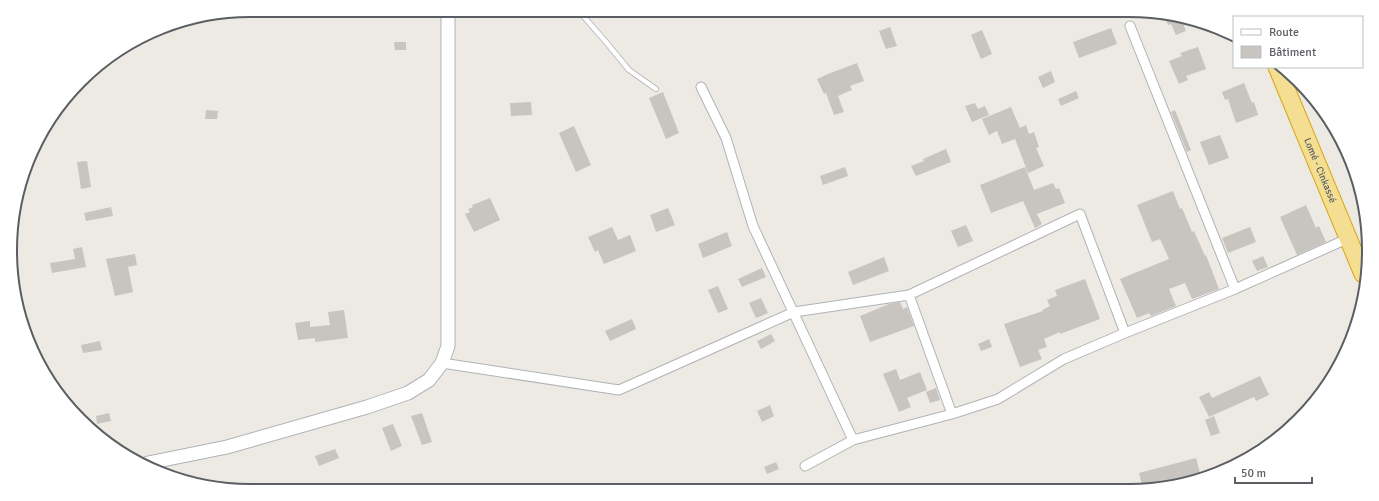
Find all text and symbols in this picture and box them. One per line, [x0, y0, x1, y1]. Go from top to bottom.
legend [1233, 16, 1363, 68]
text: Route [1269, 25, 1299, 40]
text: Bâtiment [1269, 45, 1316, 60]
street label: Lomé - Cinkassé [1301, 136, 1339, 205]
scale bar [1235, 459, 1312, 485]
text: 50 m [1241, 466, 1266, 481]

